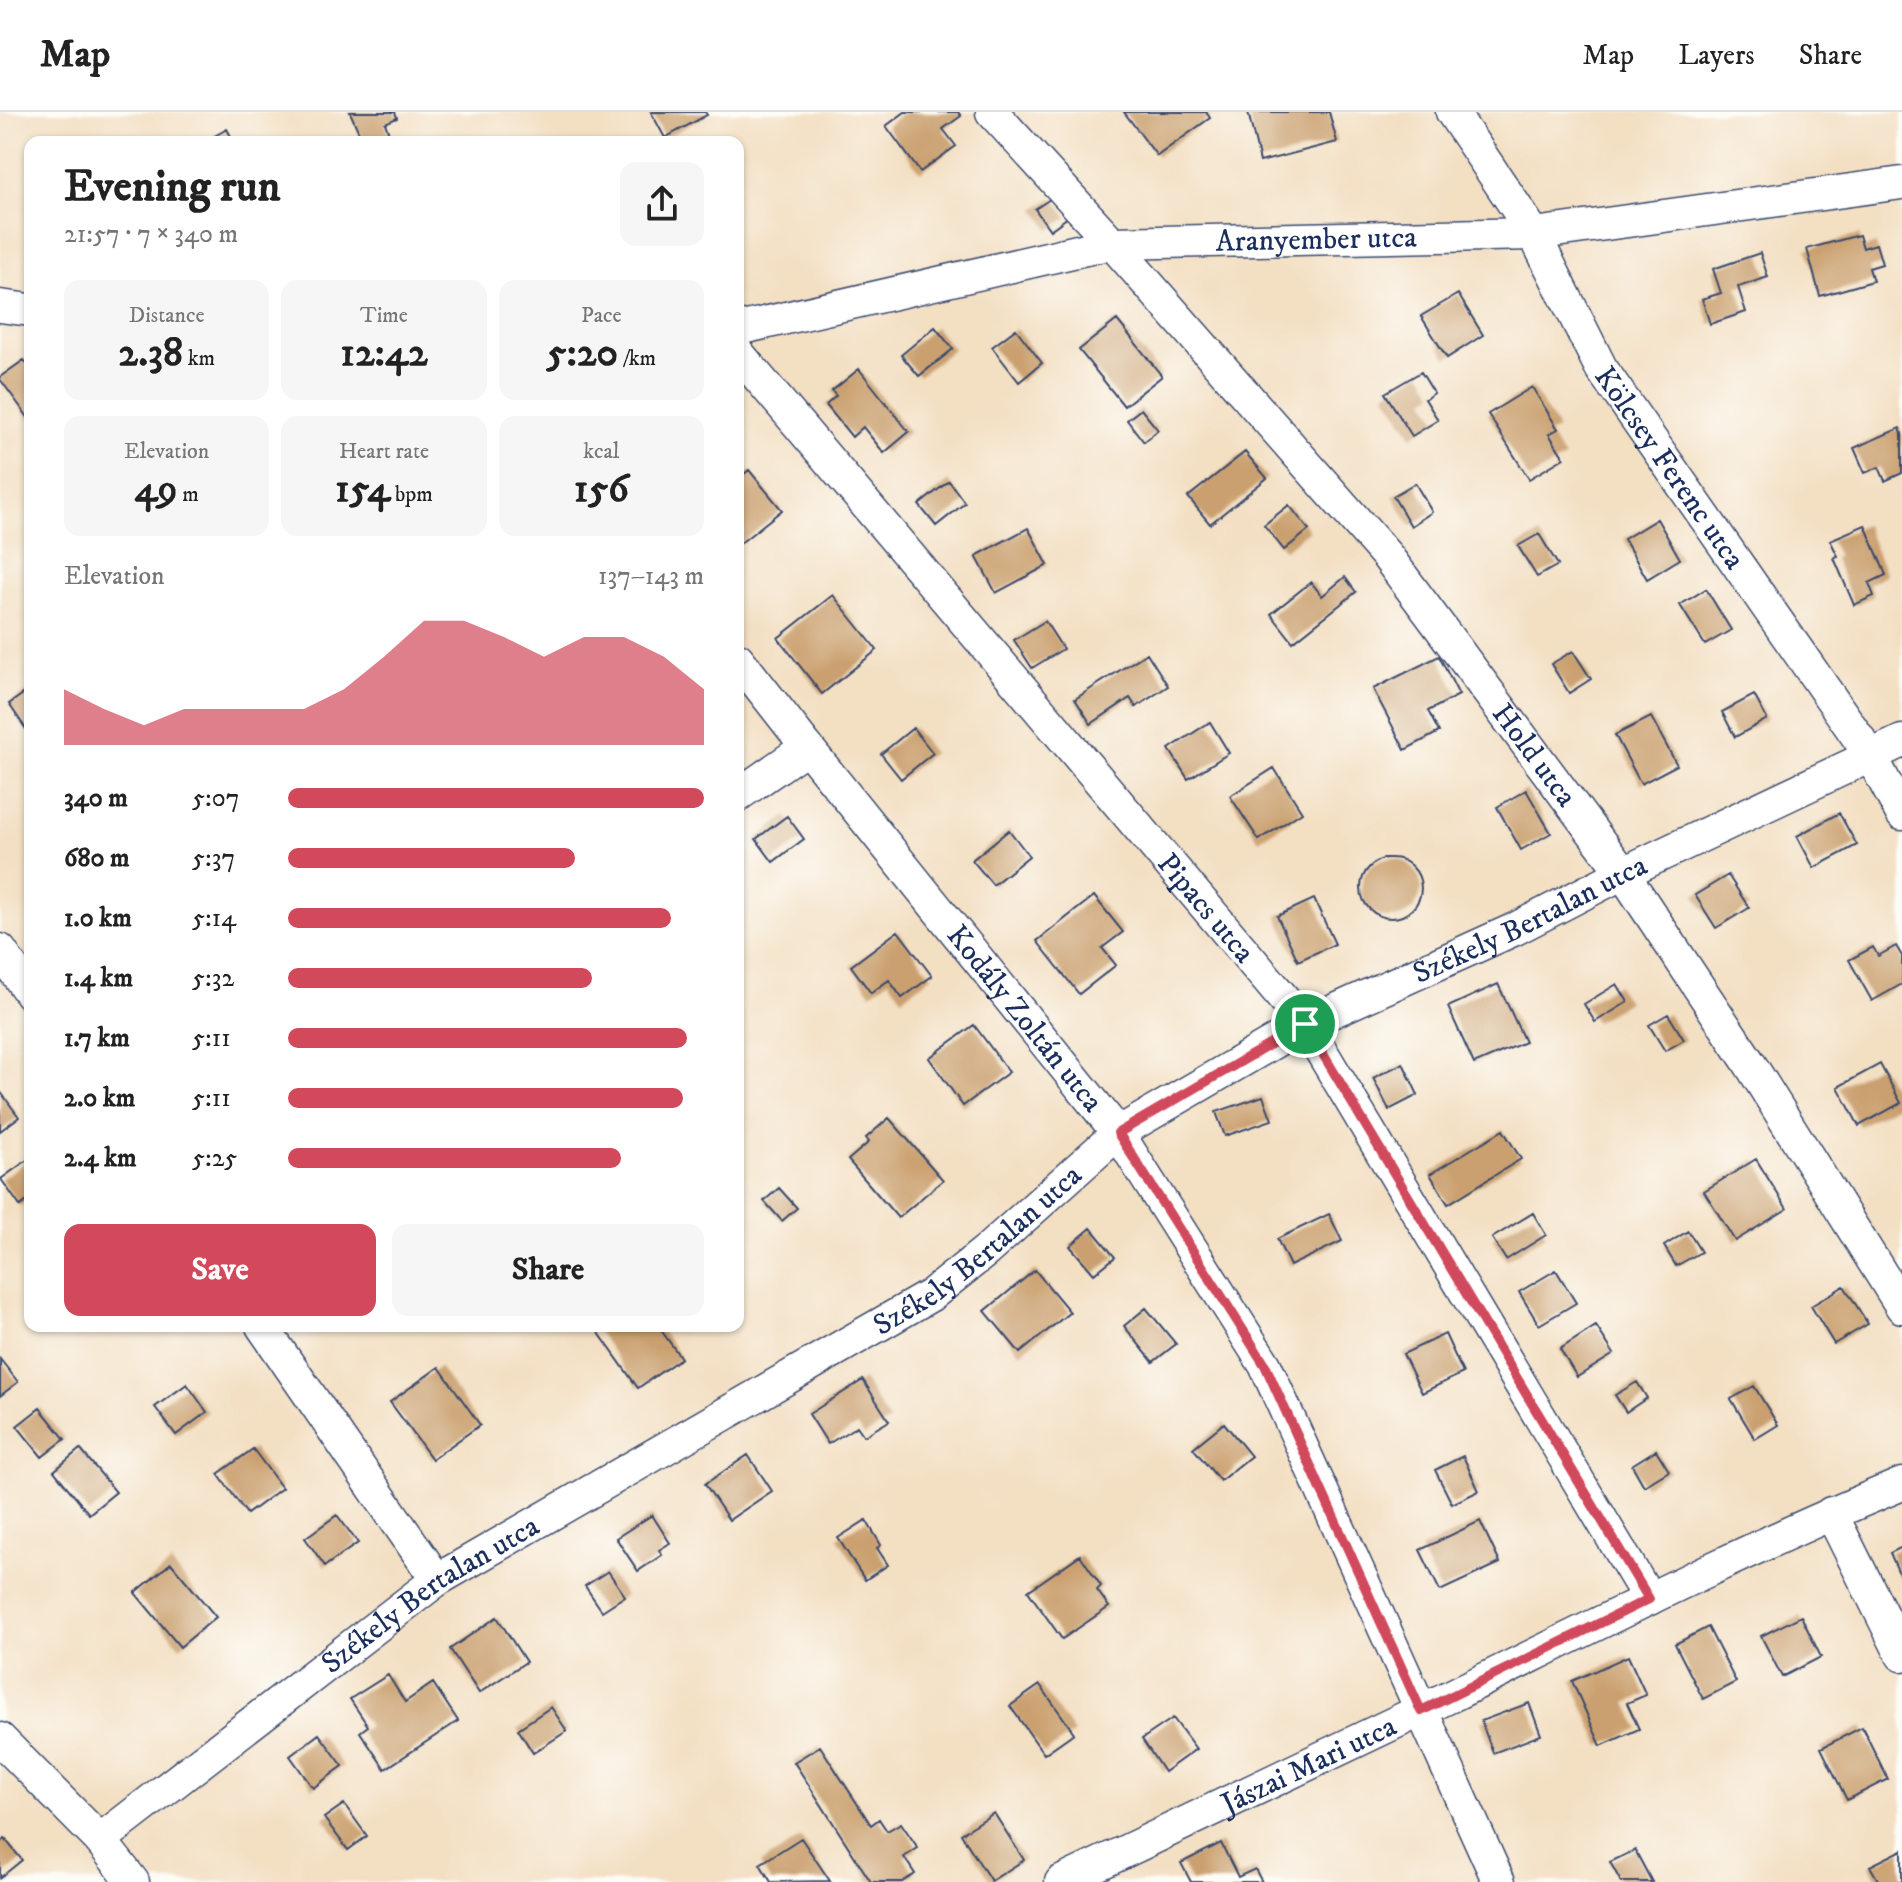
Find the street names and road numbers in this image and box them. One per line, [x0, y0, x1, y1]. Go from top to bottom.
street label: Aranyember utca [1215, 219, 1418, 261]
street label: Kölcsey Ferenc utca [1586, 360, 1752, 577]
street label: Hold utca [1483, 697, 1584, 815]
street label: Pipacs utca [1149, 846, 1262, 971]
street label: Székely Bertalan utca [1407, 847, 1653, 993]
street label: Kodály Zoltán utca [938, 918, 1111, 1120]
street label: Székely Bertalan utca [867, 1157, 1090, 1344]
street label: Székely Bertalan utca [314, 1508, 546, 1682]
street label: Jászai Mari utca [1213, 1708, 1403, 1825]

